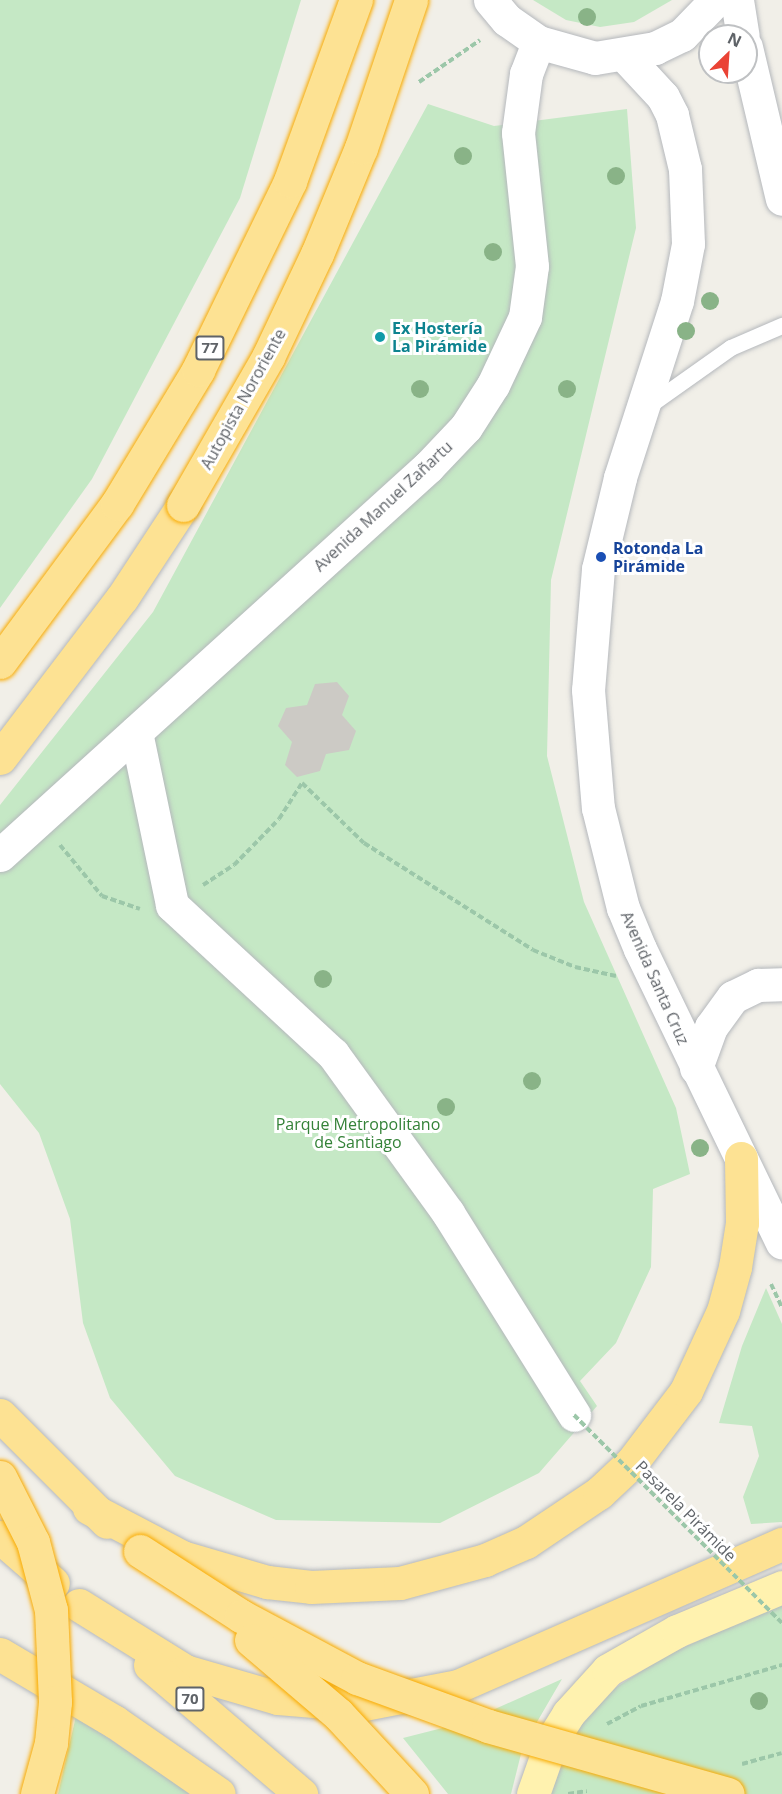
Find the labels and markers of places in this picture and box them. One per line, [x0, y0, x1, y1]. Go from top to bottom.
place label: Ex Hostería La Pirámide [392, 318, 487, 356]
marker: Ex Hostería La Pirámide [373, 330, 387, 344]
place label: Rotonda La Pirámide [613, 538, 703, 576]
marker: Rotonda La Pirámide [594, 550, 608, 564]

